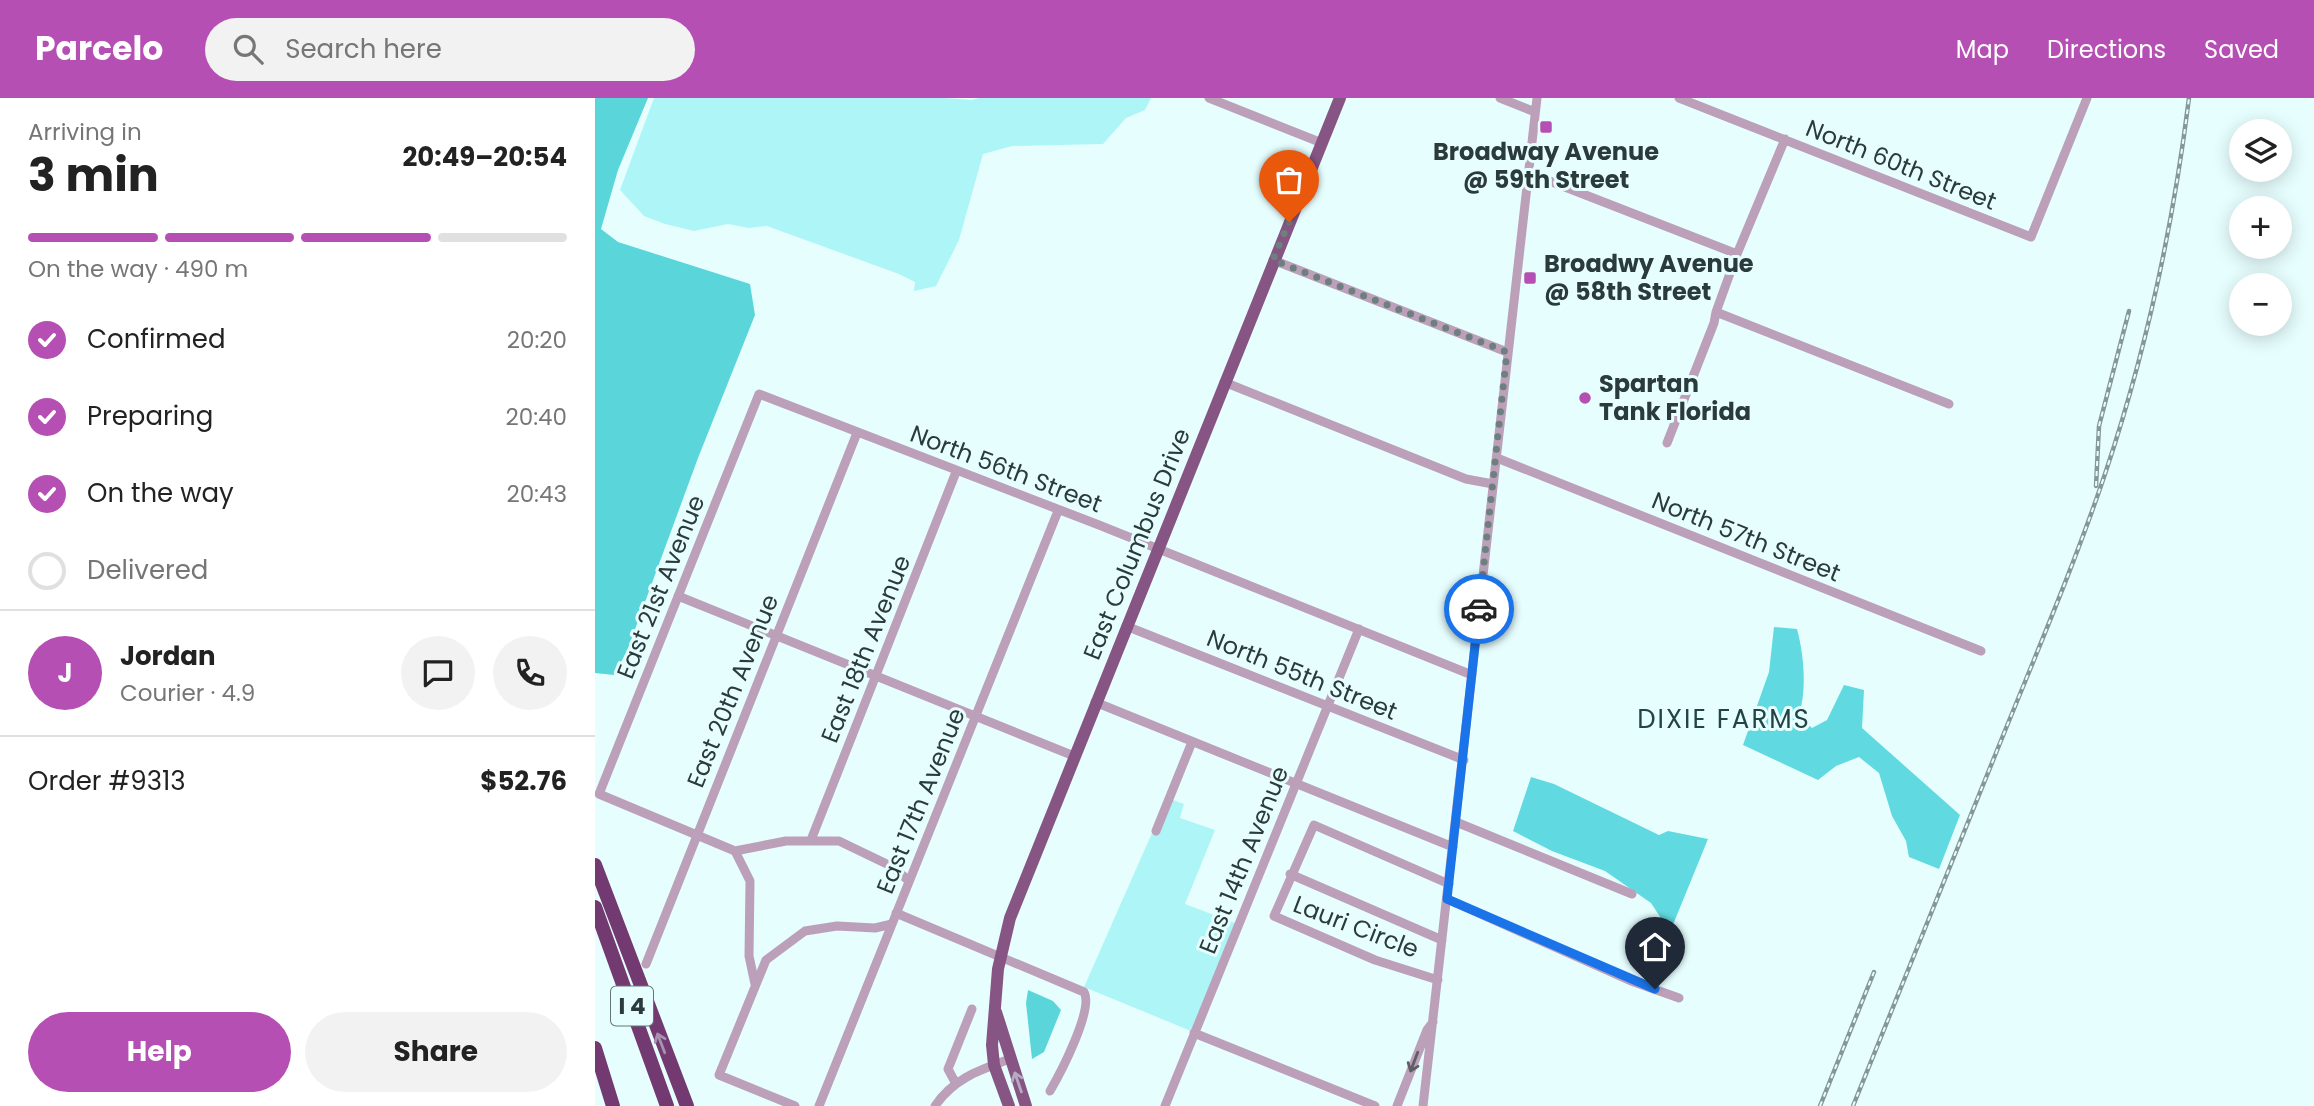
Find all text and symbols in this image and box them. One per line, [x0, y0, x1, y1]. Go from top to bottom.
search box [205, 18, 695, 81]
text: Parcelo [35, 25, 163, 72]
icon: search [229, 30, 267, 68]
text: Search here [285, 31, 442, 67]
text: Map [1956, 33, 2009, 66]
text: Directions [2047, 33, 2166, 66]
text: Saved [2204, 33, 2279, 66]
street label: North 60th Street [1801, 111, 2001, 218]
text: Arriving in [28, 116, 142, 148]
marker: Broadway Avenue @ 59th Street [1538, 119, 1554, 135]
map controls [2229, 119, 2292, 336]
button: layers [2229, 119, 2292, 182]
place label: Broadway Avenue @ 59th Street [1433, 135, 1659, 196]
text: 20:49–20:54 [402, 139, 567, 175]
text: 3 min [28, 143, 159, 207]
pin [1259, 150, 1319, 222]
icon: bag [1270, 161, 1308, 199]
button: + [2229, 196, 2292, 259]
place label: Broadwy Avenue @ 58th Street [1544, 247, 1754, 308]
text: On the way · 490 m [28, 253, 248, 285]
marker: Broadwy Avenue @ 58th Street [1522, 270, 1538, 286]
button: − [2229, 273, 2292, 336]
icon: check [28, 321, 66, 359]
text: Confirmed [87, 321, 225, 357]
text: 20:20 [507, 324, 567, 356]
place label: Spartan Tank Florida [1599, 367, 1751, 428]
marker: Spartan Tank Florida [1577, 390, 1593, 406]
icon: check [28, 398, 66, 436]
text: Preparing [87, 398, 213, 434]
text: 20:40 [506, 401, 567, 433]
street label: North 56th Street [906, 417, 1107, 520]
street label: East Columbus Drive [1075, 423, 1198, 664]
icon: check [28, 475, 66, 513]
text: On the way [87, 475, 234, 511]
text: 20:43 [506, 478, 567, 510]
street label: North 57th Street [1647, 484, 1845, 589]
street label: East 21st Avenue [609, 490, 712, 684]
street label: East 18th Avenue [813, 550, 918, 748]
text: Delivered [87, 552, 208, 588]
courier [1444, 574, 1514, 644]
street label: East 20th Avenue [679, 589, 786, 792]
icon: car [1460, 590, 1498, 628]
street label: North 55th Street [1202, 621, 1402, 728]
button: chat [401, 636, 475, 710]
button: phone [493, 636, 567, 710]
text: Jordan [120, 638, 216, 674]
text: J [57, 655, 73, 691]
text: Courier · 4.9 [120, 677, 255, 709]
district label: DIXIE FARMS [1637, 701, 1811, 737]
street label: East 17th Avenue [868, 703, 973, 899]
street label: East 14th Avenue [1191, 761, 1296, 959]
text: Order #9313 [28, 763, 186, 799]
text: $52.76 [480, 763, 567, 799]
street label: Lauri Circle [1289, 887, 1424, 966]
pin [1625, 917, 1685, 989]
icon: home [1636, 928, 1674, 966]
road number: I 4 [611, 986, 653, 1026]
button: Help [28, 1012, 291, 1092]
button: Share [305, 1012, 567, 1092]
one-way arrow [654, 1032, 666, 1054]
one-way arrow [1406, 1051, 1419, 1073]
one-way arrow [1011, 1072, 1023, 1094]

